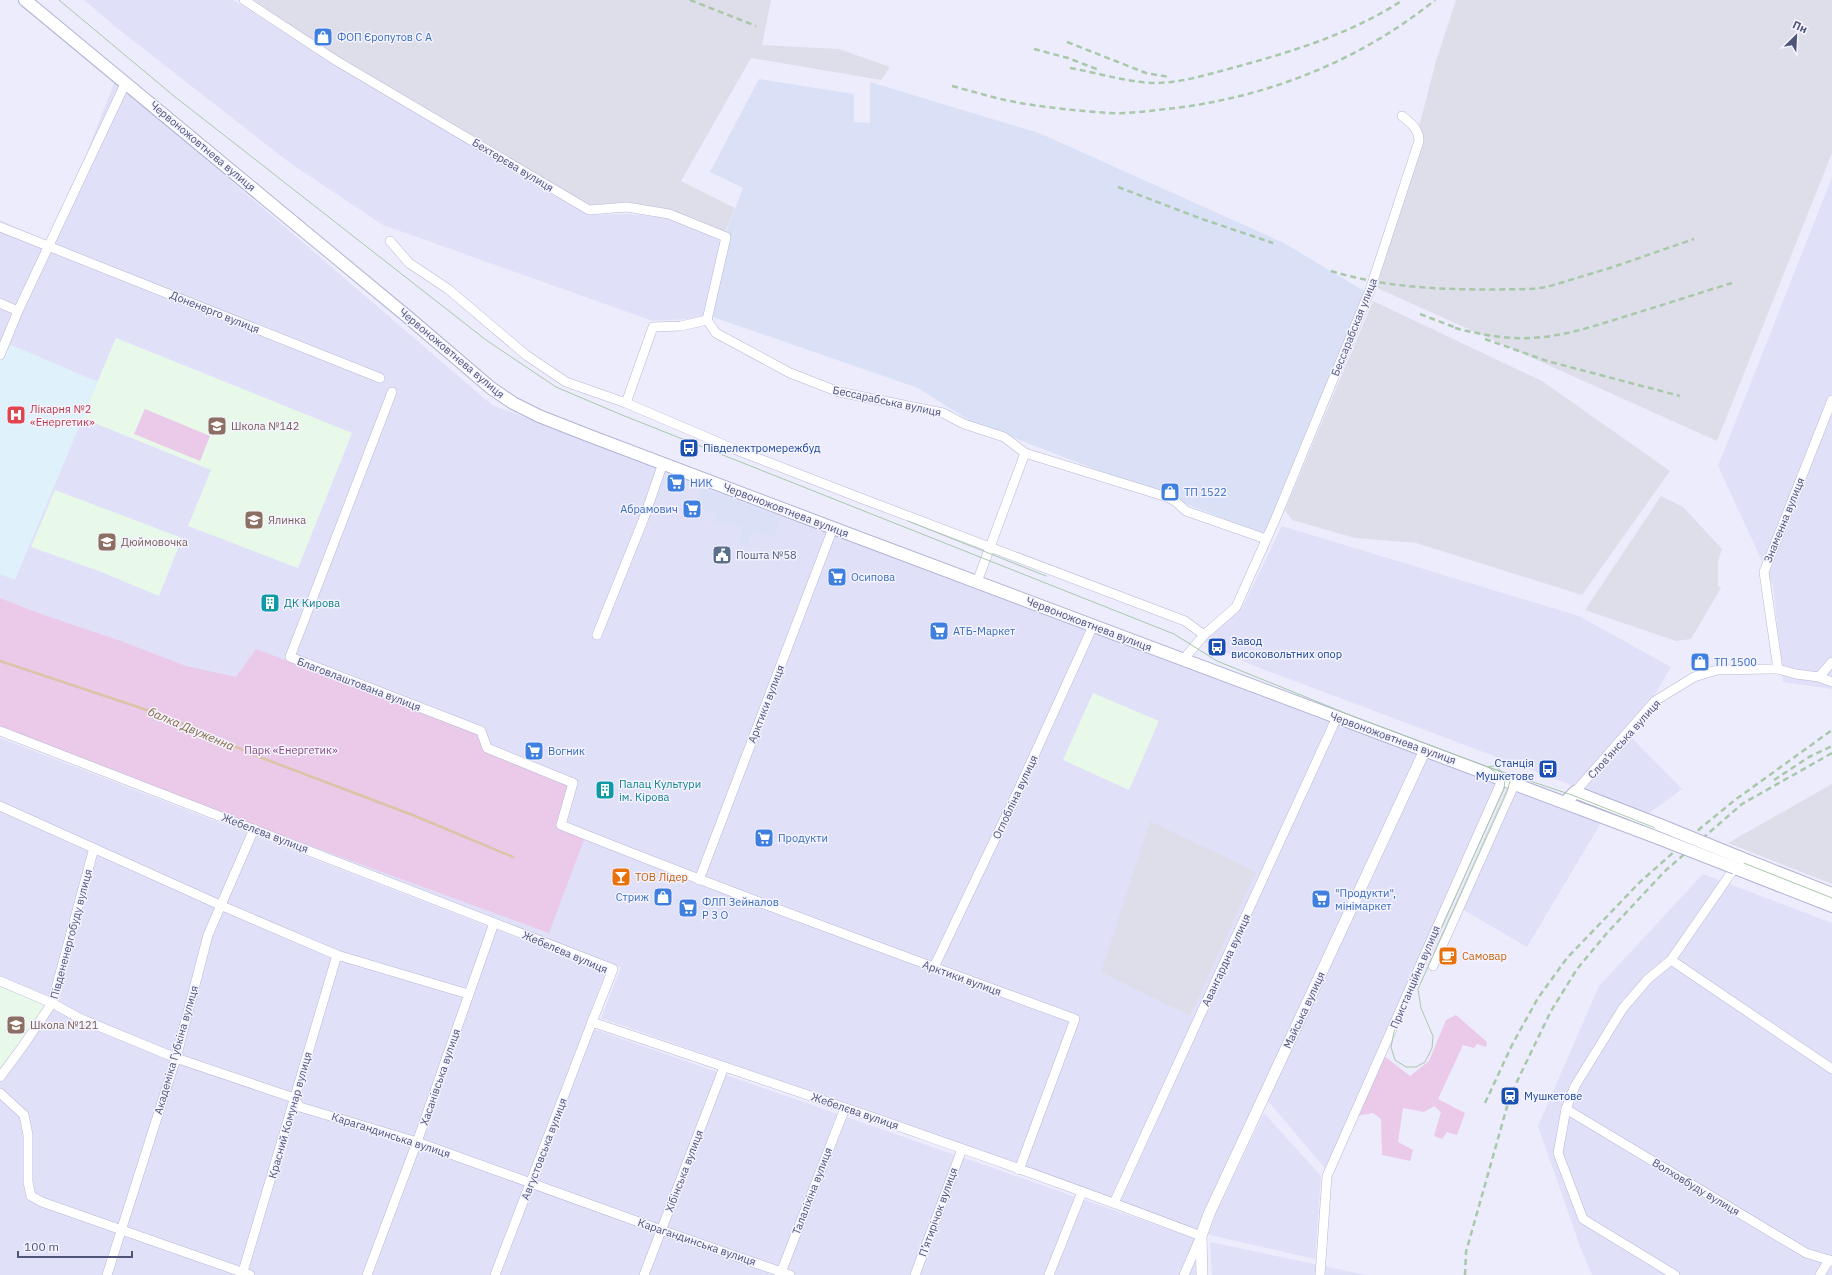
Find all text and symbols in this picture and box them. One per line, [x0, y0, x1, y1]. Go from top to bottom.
north arrow [1776, 16, 1816, 56]
text: Пн [1791, 18, 1810, 36]
shop icon: ФОП Єропутов С А [312, 26, 334, 48]
place label: ФОП Єропутов С А [337, 30, 432, 44]
street label: Червоножовтнева вулиця [147, 98, 259, 194]
street label: Бехтерєва вулиця [470, 135, 556, 195]
street label: Бессарабская улица [1328, 276, 1380, 378]
street label: Доненерго вулиця [168, 288, 262, 336]
street label: Червоножовтнева вулиця [396, 305, 508, 401]
street label: Бессарабська вулиця [831, 383, 943, 419]
place label: Лікарня №2 «Енергетик» [30, 402, 95, 429]
hospital icon: Лікарня №2 «Енергетик» [5, 404, 27, 426]
school or university icon: Школа №142 [206, 415, 228, 437]
place label: Школа №142 [231, 419, 299, 433]
bus stop icon: Півделектромережбуд [678, 437, 700, 459]
place label: Півделектромережбуд [703, 441, 821, 455]
supermarket icon: НИК [665, 472, 687, 494]
street label: Знаменна вулиця [1761, 475, 1807, 565]
place label: НИК [690, 476, 713, 490]
street label: Червоножовтнева вулиця [721, 480, 851, 540]
shop icon: ТП 1522 [1159, 481, 1181, 503]
place label: ТП 1522 [1184, 485, 1227, 499]
supermarket icon: Абрамович [681, 498, 703, 520]
place label: Абрамович [620, 502, 678, 516]
school or university icon: Ялинка [243, 509, 265, 531]
place label: Ялинка [268, 513, 306, 527]
school or university icon: Дюймовочка [96, 531, 118, 553]
place label: Дюймовочка [121, 535, 188, 549]
public building icon: Пошта №58 [711, 544, 733, 566]
place label: Пошта №58 [736, 548, 797, 562]
supermarket icon: Осипова [826, 566, 848, 588]
place label: Осипова [851, 570, 895, 584]
building icon: ДК Кирова [259, 592, 281, 614]
street label: Червоножовтнева вулиця [1024, 594, 1154, 654]
place label: ДК Кирова [284, 596, 340, 610]
supermarket icon: АТБ-Маркет [928, 620, 950, 642]
place label: АТБ-Маркет [953, 624, 1015, 638]
place label: Завод високовольтних опор [1231, 634, 1342, 661]
bus stop icon: Завод високовольтних опор [1206, 636, 1228, 658]
shop icon: ТП 1500 [1689, 651, 1711, 673]
street label: Благовлаштована вулиця [295, 654, 423, 714]
place label: ТП 1500 [1714, 655, 1757, 669]
street label: Арктики вулиця [745, 663, 787, 745]
street label: Слов’янська вулиця [1585, 696, 1663, 782]
water label: балка Двуженна [146, 704, 237, 753]
street label: Червоножовтнева вулиця [1328, 709, 1458, 767]
supermarket icon: Вогник [523, 740, 545, 762]
park label: Парк «Енергетик» [244, 743, 338, 757]
place label: Вогник [548, 744, 585, 758]
street label: Оглобліна вулиця [989, 753, 1041, 841]
place label: Станція Мушкетове [1476, 756, 1534, 783]
bus stop icon: Станція Мушкетове [1537, 758, 1559, 780]
place label: Палац Культури ім. Кірова [619, 777, 701, 804]
building icon: Палац Культури ім. Кірова [594, 779, 616, 801]
street label: Жебелєва вулиця [220, 810, 310, 856]
supermarket icon: Продукти [753, 827, 775, 849]
place label: Продукти [778, 831, 828, 845]
bar icon: ТОВ Лідер [610, 866, 632, 888]
street label: Південенергобуду вулиця [47, 868, 95, 1000]
place label: ТОВ Лідер [635, 870, 688, 884]
shop icon: Стриж [652, 886, 674, 908]
place label: "Продукти", мінімаркет [1335, 886, 1396, 913]
supermarket icon: "Продукти", мінімаркет [1310, 888, 1332, 910]
place label: Стриж [616, 890, 650, 904]
place label: ФЛП Зейналов Р З О [702, 895, 779, 922]
supermarket icon: ФЛП Зейналов Р З О [677, 897, 699, 919]
street label: Авангардна вулиця [1198, 912, 1254, 1008]
street label: Пристанційна вулиця [1387, 923, 1443, 1031]
street label: Жебелєва вулиця [520, 928, 610, 976]
cafe icon: Самовар [1437, 945, 1459, 967]
place label: Самовар [1462, 949, 1507, 963]
street label: Арктики вулиця [921, 957, 1003, 999]
street label: Майська вулиця [1280, 969, 1328, 1051]
street label: Академіка Губкіна вулиця [151, 984, 201, 1116]
school or university icon: Школа №121 [5, 1014, 27, 1036]
place label: Школа №121 [30, 1018, 99, 1032]
street label: Хасанівська вулиця [417, 1027, 463, 1127]
street label: Красний Комунар вулиця [265, 1050, 315, 1180]
station icon: Мушкетове [1499, 1085, 1521, 1107]
street label: Жебелєва вулиця [809, 1089, 901, 1133]
place label: Мушкетове [1524, 1089, 1582, 1103]
street label: Августовська вулиця [518, 1096, 570, 1202]
street label: Карагандинська вулиця [330, 1109, 452, 1161]
street label: Хібінська вулиця [662, 1128, 706, 1214]
street label: Талаліхіна вулиця [789, 1145, 835, 1237]
street label: Волховбуду вулиця [1650, 1155, 1742, 1219]
street label: П’ятирічок вулиця [915, 1166, 961, 1258]
street label: Карагандинська вулиця [636, 1215, 758, 1269]
scale bar [18, 1233, 132, 1259]
text: 100 m [24, 1239, 59, 1254]

